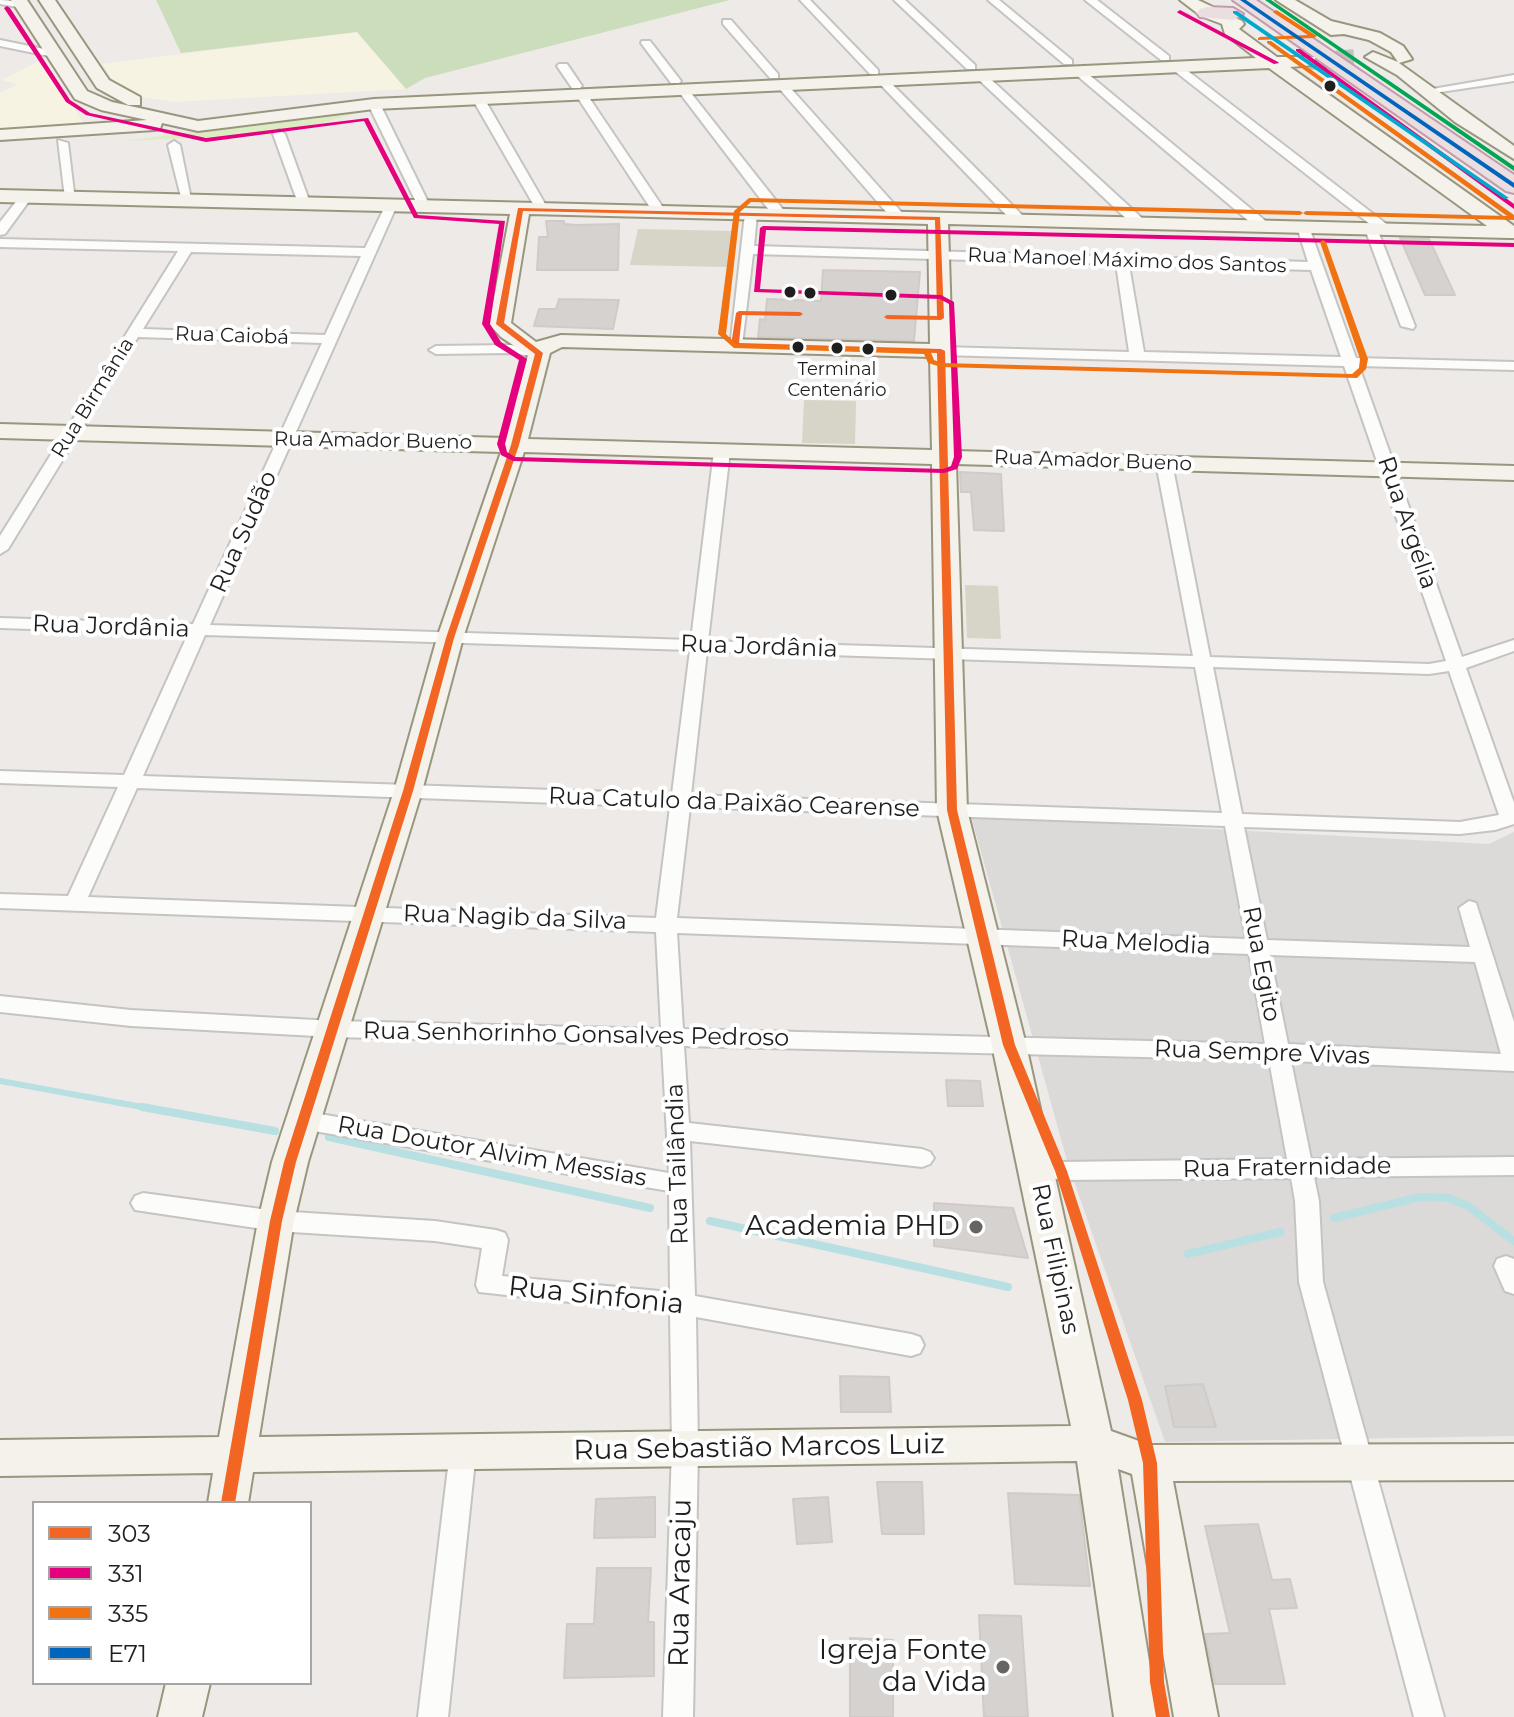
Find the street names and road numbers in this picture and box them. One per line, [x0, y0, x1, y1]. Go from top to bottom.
street label: Rua Manoel Máximo dos Santos [967, 243, 1287, 279]
street label: Rua Caiobá [175, 322, 289, 350]
street label: Rua Birmânia [47, 334, 139, 462]
street label: Rua Amador Bueno [274, 427, 472, 455]
street label: Rua Amador Bueno [993, 446, 1193, 476]
street label: Rua Argélia [1371, 453, 1443, 593]
street label: Rua Sudão [204, 467, 284, 597]
street label: Rua Jordânia [32, 610, 190, 644]
street label: Rua Jordânia [680, 630, 838, 664]
street label: Rua Catulo da Paixão Cearense [548, 782, 920, 824]
street label: Rua Nagib da Silva [402, 900, 628, 936]
street label: Rua Egito [1236, 904, 1286, 1024]
street label: Rua Melodia [1060, 925, 1212, 961]
street label: Rua Senhorinho Gonsalves Pedroso [363, 1017, 789, 1053]
street label: Rua Sempre Vivas [1153, 1035, 1371, 1071]
street label: Rua Tailândia [661, 1083, 695, 1245]
street label: Rua Doutor Alvim Messias [335, 1111, 649, 1193]
street label: Rua Fraternidade [1182, 1152, 1392, 1184]
street label: Rua Filipinas [1025, 1181, 1085, 1337]
street label: Rua Sinfonia [507, 1270, 685, 1322]
street label: Rua Sebastião Marcos Luiz [573, 1428, 945, 1468]
street label: Rua Aracaju [663, 1499, 699, 1667]

